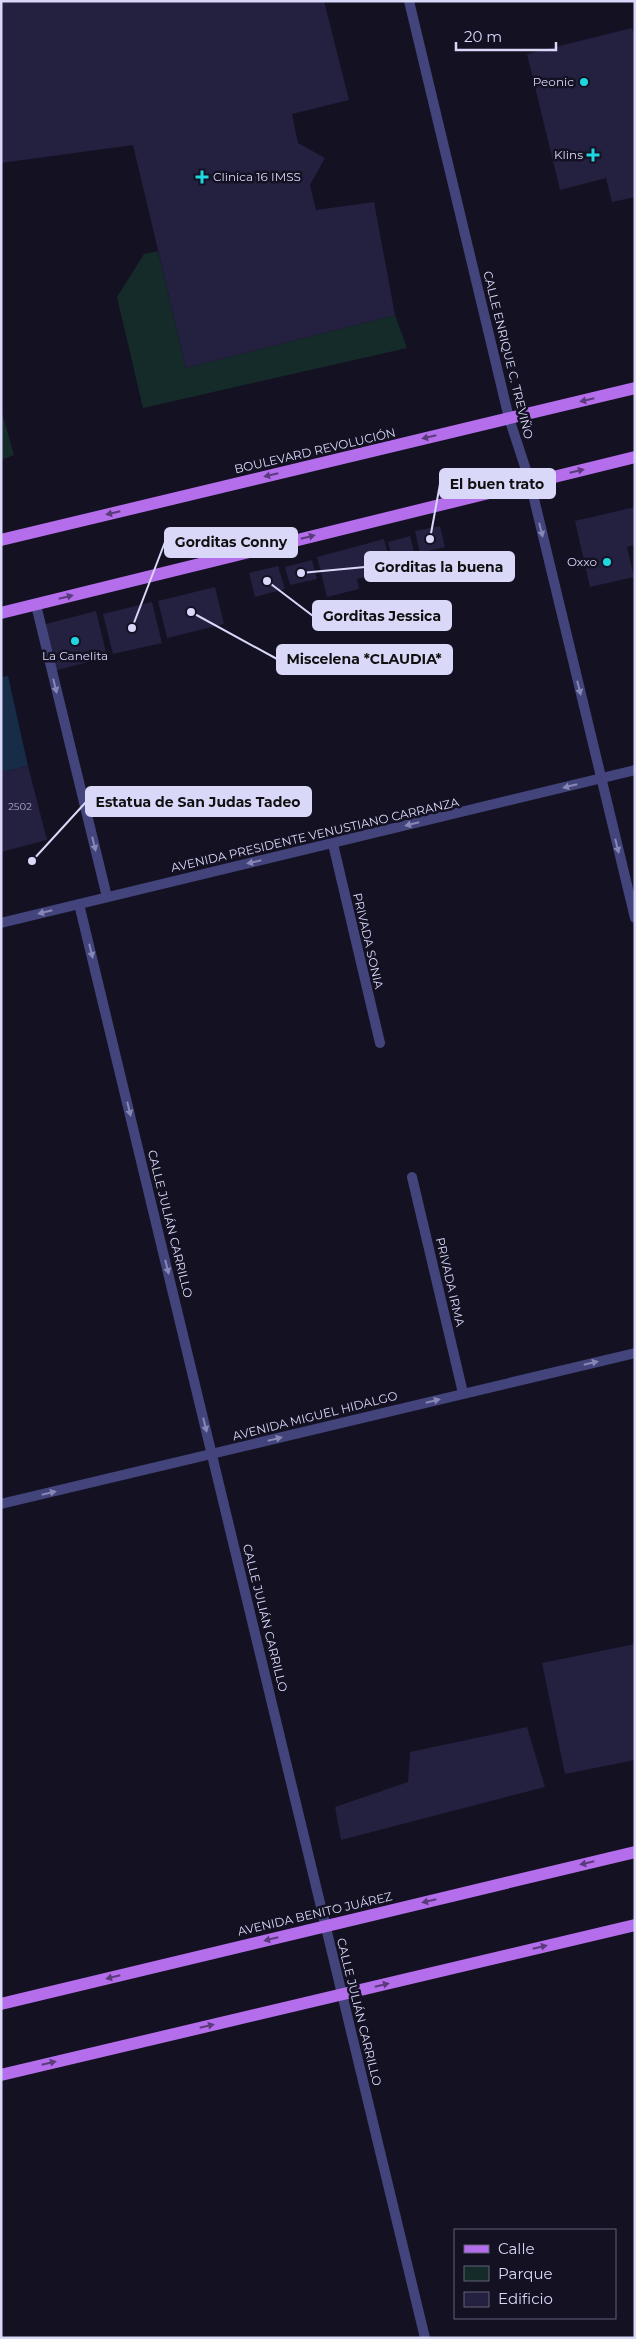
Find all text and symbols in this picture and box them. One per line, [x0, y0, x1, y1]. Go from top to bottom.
scale bar [456, 20, 556, 52]
text: 20 m [464, 27, 502, 46]
place label: Peonic [533, 74, 574, 89]
marker: Peonic [578, 76, 590, 88]
place label: Klins [554, 147, 583, 162]
marker: Klins [587, 149, 599, 161]
place label: Clinica 16 IMSS [213, 169, 301, 184]
marker: Clinica 16 IMSS [195, 170, 209, 184]
street label: CALLE ENRIQUE C. TREVIÑO [480, 269, 537, 440]
one-way arrow [580, 396, 595, 404]
street label: BOULEVARD REVOLUCIÓN [233, 425, 397, 476]
one-way arrow [422, 433, 437, 441]
one-way arrow [570, 467, 585, 475]
callout: El buen trato [440, 469, 555, 498]
one-way arrow [264, 471, 279, 479]
text: El buen trato [450, 475, 544, 493]
one-way arrow [106, 509, 121, 517]
one-way arrow [537, 522, 545, 537]
callout: Gorditas Conny [165, 528, 297, 557]
text: Gorditas Conny [175, 533, 288, 551]
one-way arrow [301, 533, 316, 541]
callout: Gorditas la buena [365, 552, 514, 581]
place label: Oxxo [567, 554, 597, 569]
marker: Oxxo [601, 556, 613, 568]
text: Gorditas la buena [375, 558, 503, 576]
one-way arrow [58, 593, 73, 601]
callout: Gorditas Jessica [313, 601, 451, 630]
text: Gorditas Jessica [323, 607, 441, 625]
marker: La Canelita [69, 635, 81, 647]
callout: Miscelena *CLAUDIA* [277, 645, 452, 674]
place label: La Canelita [42, 648, 108, 663]
text: Miscelena *CLAUDIA* [286, 650, 442, 668]
one-way arrow [52, 679, 60, 694]
one-way arrow [575, 680, 583, 695]
one-way arrow [563, 782, 578, 790]
callout: Estatua de San Judas Tadeo [86, 787, 311, 816]
text: Estatua de San Judas Tadeo [96, 793, 300, 811]
street label: AVENIDA PRESIDENTE VENUSTIANO CARRANZA [169, 794, 461, 875]
house number: 2502 [8, 800, 32, 813]
one-way arrow [405, 820, 420, 828]
one-way arrow [90, 837, 98, 852]
one-way arrow [613, 838, 621, 853]
one-way arrow [247, 858, 262, 866]
street label: PRIVADA SONIA [350, 891, 387, 991]
one-way arrow [38, 908, 53, 916]
one-way arrow [87, 944, 95, 959]
one-way arrow [125, 1102, 133, 1117]
street label: CALLE JULIÁN CARRILLO [145, 1148, 196, 1299]
street label: PRIVADA IRMA [433, 1236, 468, 1328]
one-way arrow [163, 1260, 171, 1275]
one-way arrow [583, 1359, 598, 1367]
street label: AVENIDA MIGUEL HIDALGO [231, 1388, 399, 1443]
one-way arrow [425, 1397, 440, 1405]
one-way arrow [201, 1418, 209, 1433]
one-way arrow [267, 1435, 282, 1443]
one-way arrow [41, 1489, 56, 1497]
street label: CALLE JULIÁN CARRILLO [240, 1542, 291, 1693]
one-way arrow [580, 1859, 595, 1867]
street label: AVENIDA BENITO JUÁREZ [236, 1888, 394, 1939]
one-way arrow [422, 1897, 437, 1905]
one-way arrow [264, 1935, 279, 1943]
street label: CALLE JULIÁN CARRILLO [334, 1936, 385, 2087]
one-way arrow [533, 1943, 548, 1951]
one-way arrow [106, 1973, 121, 1981]
one-way arrow [375, 1981, 390, 1989]
one-way arrow [199, 2022, 214, 2030]
one-way arrow [41, 2059, 56, 2067]
legend [454, 2229, 616, 2319]
text: Calle [498, 2239, 535, 2258]
text: Parque [498, 2264, 553, 2283]
text: Edificio [498, 2289, 553, 2308]

